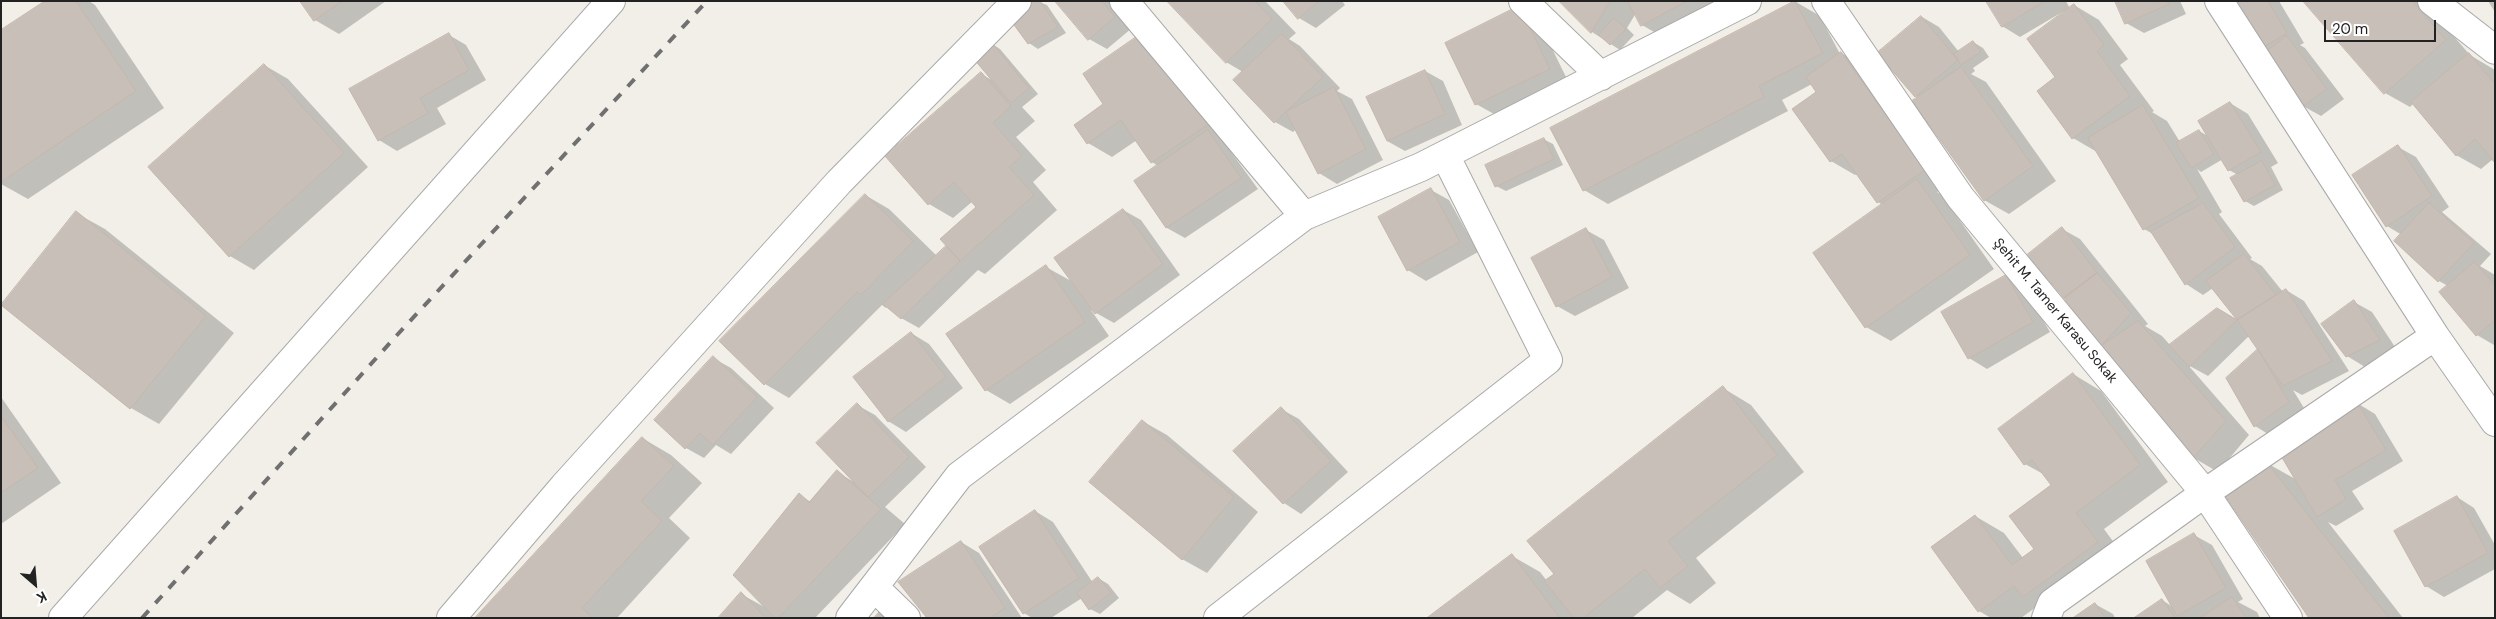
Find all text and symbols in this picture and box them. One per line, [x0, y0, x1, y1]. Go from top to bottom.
scale bar [2326, 10, 2438, 42]
text: 20 m [2332, 19, 2368, 39]
street label: Şehit M. Tamer Karasu Sokak [1989, 235, 2121, 387]
north arrow [10, 559, 60, 609]
text: K [34, 587, 50, 607]

